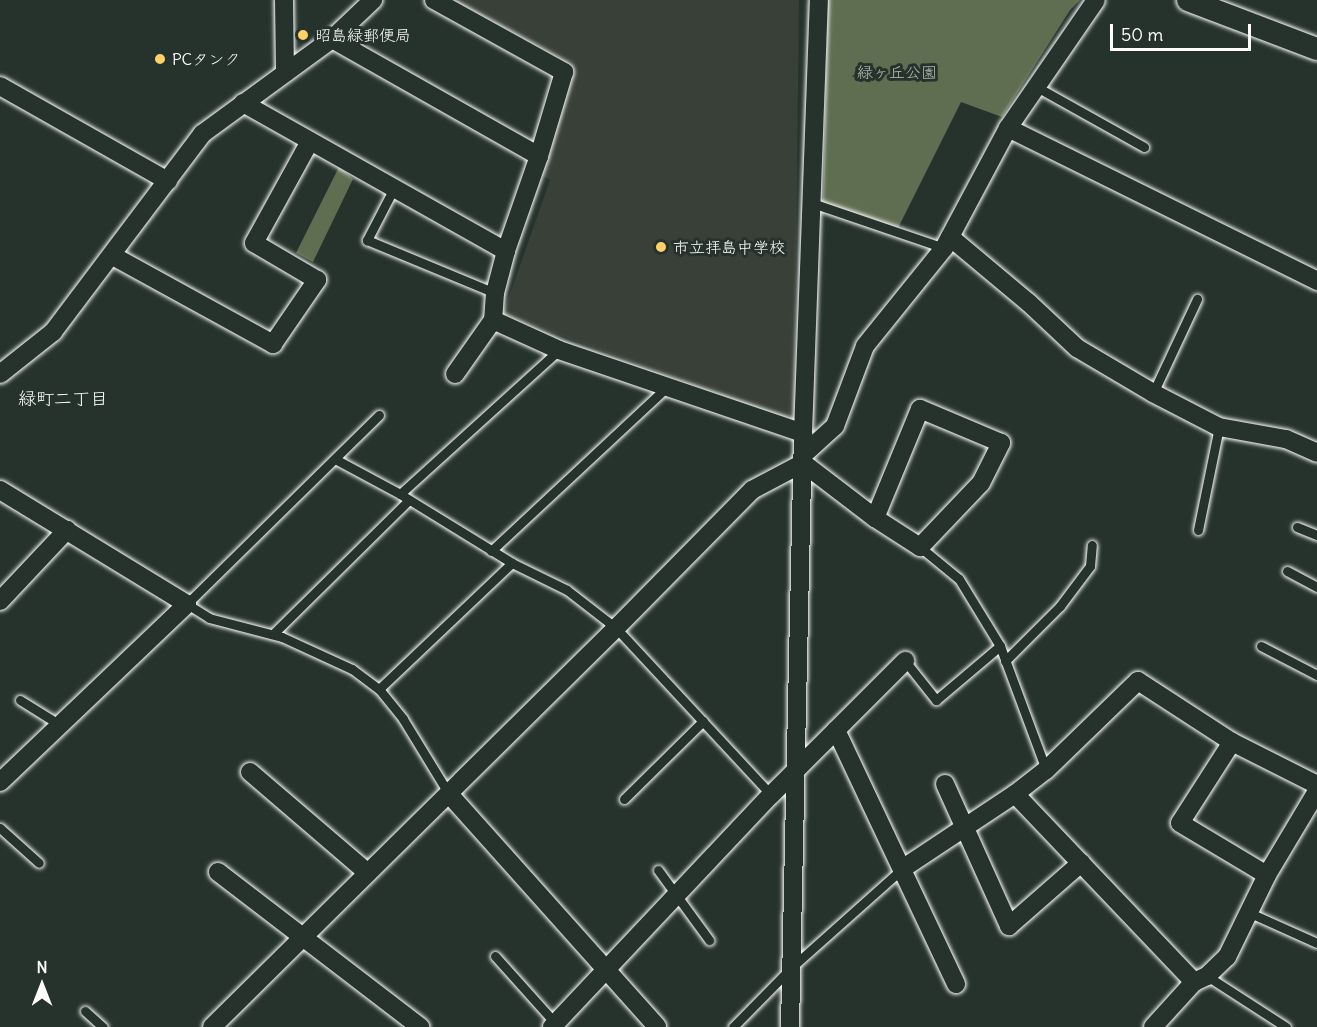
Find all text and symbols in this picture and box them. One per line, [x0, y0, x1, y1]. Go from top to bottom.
scale bar [1113, 12, 1254, 50]
text: 50 m [1121, 23, 1163, 46]
place label: 昭島緑郵便局 [315, 25, 411, 45]
marker: 昭島緑郵便局 [296, 28, 310, 42]
place label: PCタンク [172, 49, 240, 69]
marker: PCタンク [153, 52, 167, 66]
park label: 緑ヶ丘公園 [857, 62, 937, 82]
place label: 市立拝島中学校 [673, 237, 785, 257]
marker: 市立拝島中学校 [654, 240, 668, 254]
district label: 緑町二丁目 [18, 388, 108, 410]
north arrow [12, 955, 72, 1015]
text: N [36, 957, 48, 977]

